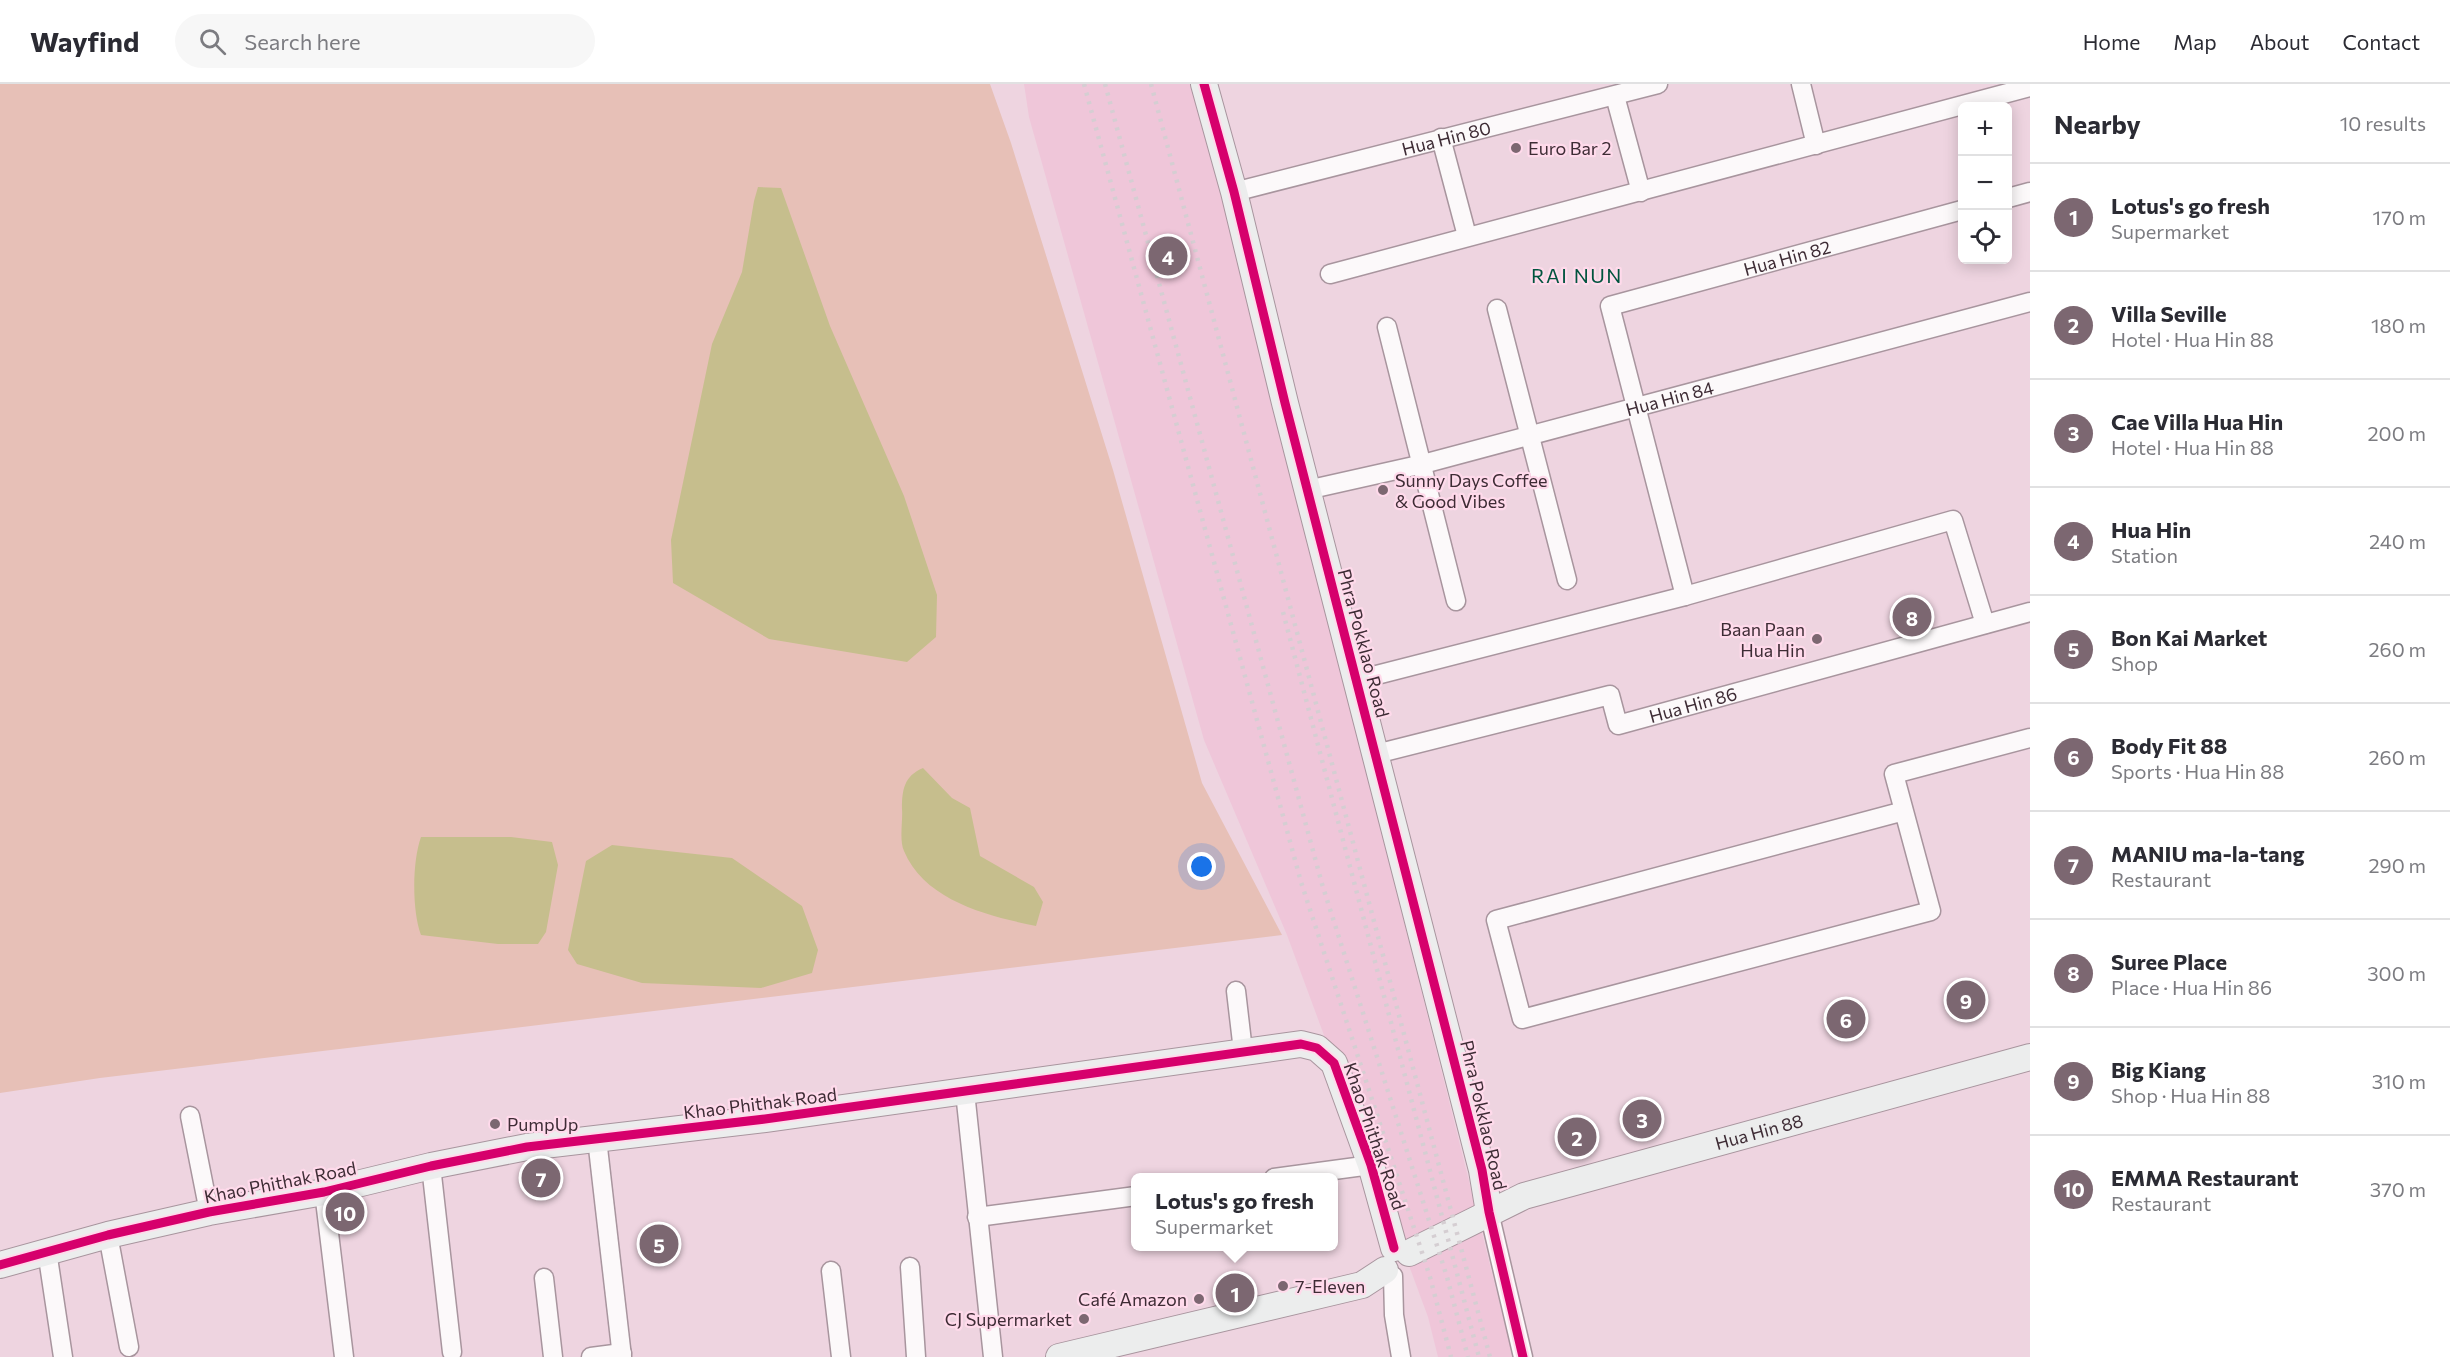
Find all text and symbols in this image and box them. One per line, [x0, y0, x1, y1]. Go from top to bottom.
search box [175, 14, 595, 68]
text: Wayfind [30, 24, 139, 58]
icon: search [196, 25, 229, 58]
text: Search here [244, 28, 361, 55]
text: Home [2083, 29, 2140, 54]
text: Map [2173, 29, 2217, 54]
text: About [2250, 29, 2309, 54]
text: Contact [2342, 29, 2420, 54]
map controls [1958, 102, 2012, 264]
button: + [1958, 102, 2012, 156]
text: Nearby [2054, 108, 2141, 139]
text: 10 results [2340, 111, 2426, 135]
street label: Hua Hin 80 [1399, 116, 1493, 160]
place label: Euro Bar 2 [1528, 137, 1611, 159]
marker: Euro Bar 2 [1509, 141, 1523, 155]
button: − [1958, 156, 2012, 210]
text: Lotus's go fresh [2111, 192, 2270, 219]
text: 1 [2069, 205, 2078, 229]
text: 170 m [2373, 205, 2426, 229]
button: locate [1958, 210, 2012, 264]
text: Supermarket [2111, 219, 2229, 243]
pin: 4 [1148, 234, 1188, 279]
street label: Hua Hin 82 [1741, 235, 1833, 280]
district label: RAI NUN [1531, 263, 1623, 287]
text: Villa Seville [2111, 300, 2227, 327]
text: 2 [2068, 313, 2079, 337]
text: 180 m [2371, 313, 2426, 337]
text: Hotel · Hua Hin 88 [2111, 327, 2274, 351]
street label: Hua Hin 84 [1623, 376, 1716, 420]
text: Cae Villa Hua Hin [2111, 408, 2283, 435]
text: 3 [2068, 421, 2079, 445]
text: 200 m [2368, 421, 2426, 445]
text: Hotel · Hua Hin 88 [2111, 435, 2274, 459]
place label: Sunny Days Coffee & Good Vibes [1395, 469, 1547, 512]
marker: Sunny Days Coffee & Good Vibes [1376, 483, 1390, 497]
text: Hua Hin [2111, 516, 2191, 543]
text: 4 [2067, 529, 2080, 553]
text: 240 m [2369, 529, 2426, 553]
text: Station [2111, 543, 2178, 567]
street label: Phra Pokklao Road [1334, 566, 1394, 720]
pin: 8 [1892, 594, 1932, 640]
place label: Baan Paan Hua Hin [1720, 618, 1805, 661]
text: Bon Kai Market [2111, 624, 2267, 651]
marker: Baan Paan Hua Hin [1810, 632, 1824, 646]
text: 5 [2068, 637, 2079, 661]
text: 260 m [2368, 637, 2426, 661]
text: Shop [2111, 651, 2158, 675]
street label: Hua Hin 86 [1646, 682, 1739, 727]
text: Body Fit 88 [2111, 732, 2227, 759]
text: 6 [2067, 745, 2080, 769]
text: 260 m [2368, 745, 2426, 769]
text: Sports · Hua Hin 88 [2111, 759, 2284, 783]
text: MANIU ma-la-tang [2111, 840, 2304, 867]
your location [1187, 852, 1216, 881]
text: 7 [2068, 853, 2079, 877]
text: 290 m [2368, 853, 2426, 877]
text: Restaurant [2111, 867, 2211, 891]
text: Suree Place [2111, 948, 2227, 975]
text: 8 [2067, 961, 2080, 985]
text: 300 m [2367, 961, 2426, 985]
text: Place · Hua Hin 86 [2111, 975, 2272, 999]
pin: 9 [1946, 978, 1986, 1022]
pin: 6 [1826, 996, 1866, 1042]
street label: Phra Pokklao Road [1456, 1038, 1512, 1192]
text: Big Kiang [2111, 1056, 2206, 1083]
street label: Khao Phithak Road [1339, 1059, 1411, 1213]
text: 9 [2067, 1069, 2080, 1093]
text: 310 m [2372, 1069, 2426, 1093]
street label: Khao Phithak Road [682, 1083, 838, 1123]
text: Shop · Hua Hin 88 [2111, 1083, 2271, 1107]
pin: 3 [1622, 1096, 1662, 1142]
street label: Hua Hin 88 [1713, 1109, 1805, 1154]
place label: PumpUp [507, 1113, 579, 1135]
pin: 2 [1558, 1114, 1596, 1160]
marker: PumpUp [488, 1117, 502, 1131]
street label: Khao Phithak Road [202, 1156, 358, 1208]
pin: 7 [522, 1156, 560, 1200]
text: EMMA Restaurant [2111, 1164, 2299, 1191]
popup [1131, 1173, 1338, 1251]
text: 10 [2062, 1177, 2085, 1201]
text: 370 m [2370, 1177, 2426, 1201]
text: Lotus's go fresh [1155, 1187, 1314, 1214]
pin: 10 [326, 1190, 364, 1234]
text: Restaurant [2111, 1191, 2211, 1215]
text: Supermarket [1155, 1214, 1273, 1238]
pin: 5 [640, 1222, 678, 1266]
pin: 1 [1216, 1270, 1254, 1316]
place label: 7-Eleven [1295, 1275, 1365, 1297]
marker: 7-Eleven [1276, 1279, 1290, 1293]
place label: Café Amazon [1078, 1288, 1187, 1310]
marker: Café Amazon [1192, 1292, 1206, 1306]
place label: CJ Supermarket [945, 1308, 1072, 1330]
marker: CJ Supermarket [1077, 1312, 1091, 1326]

